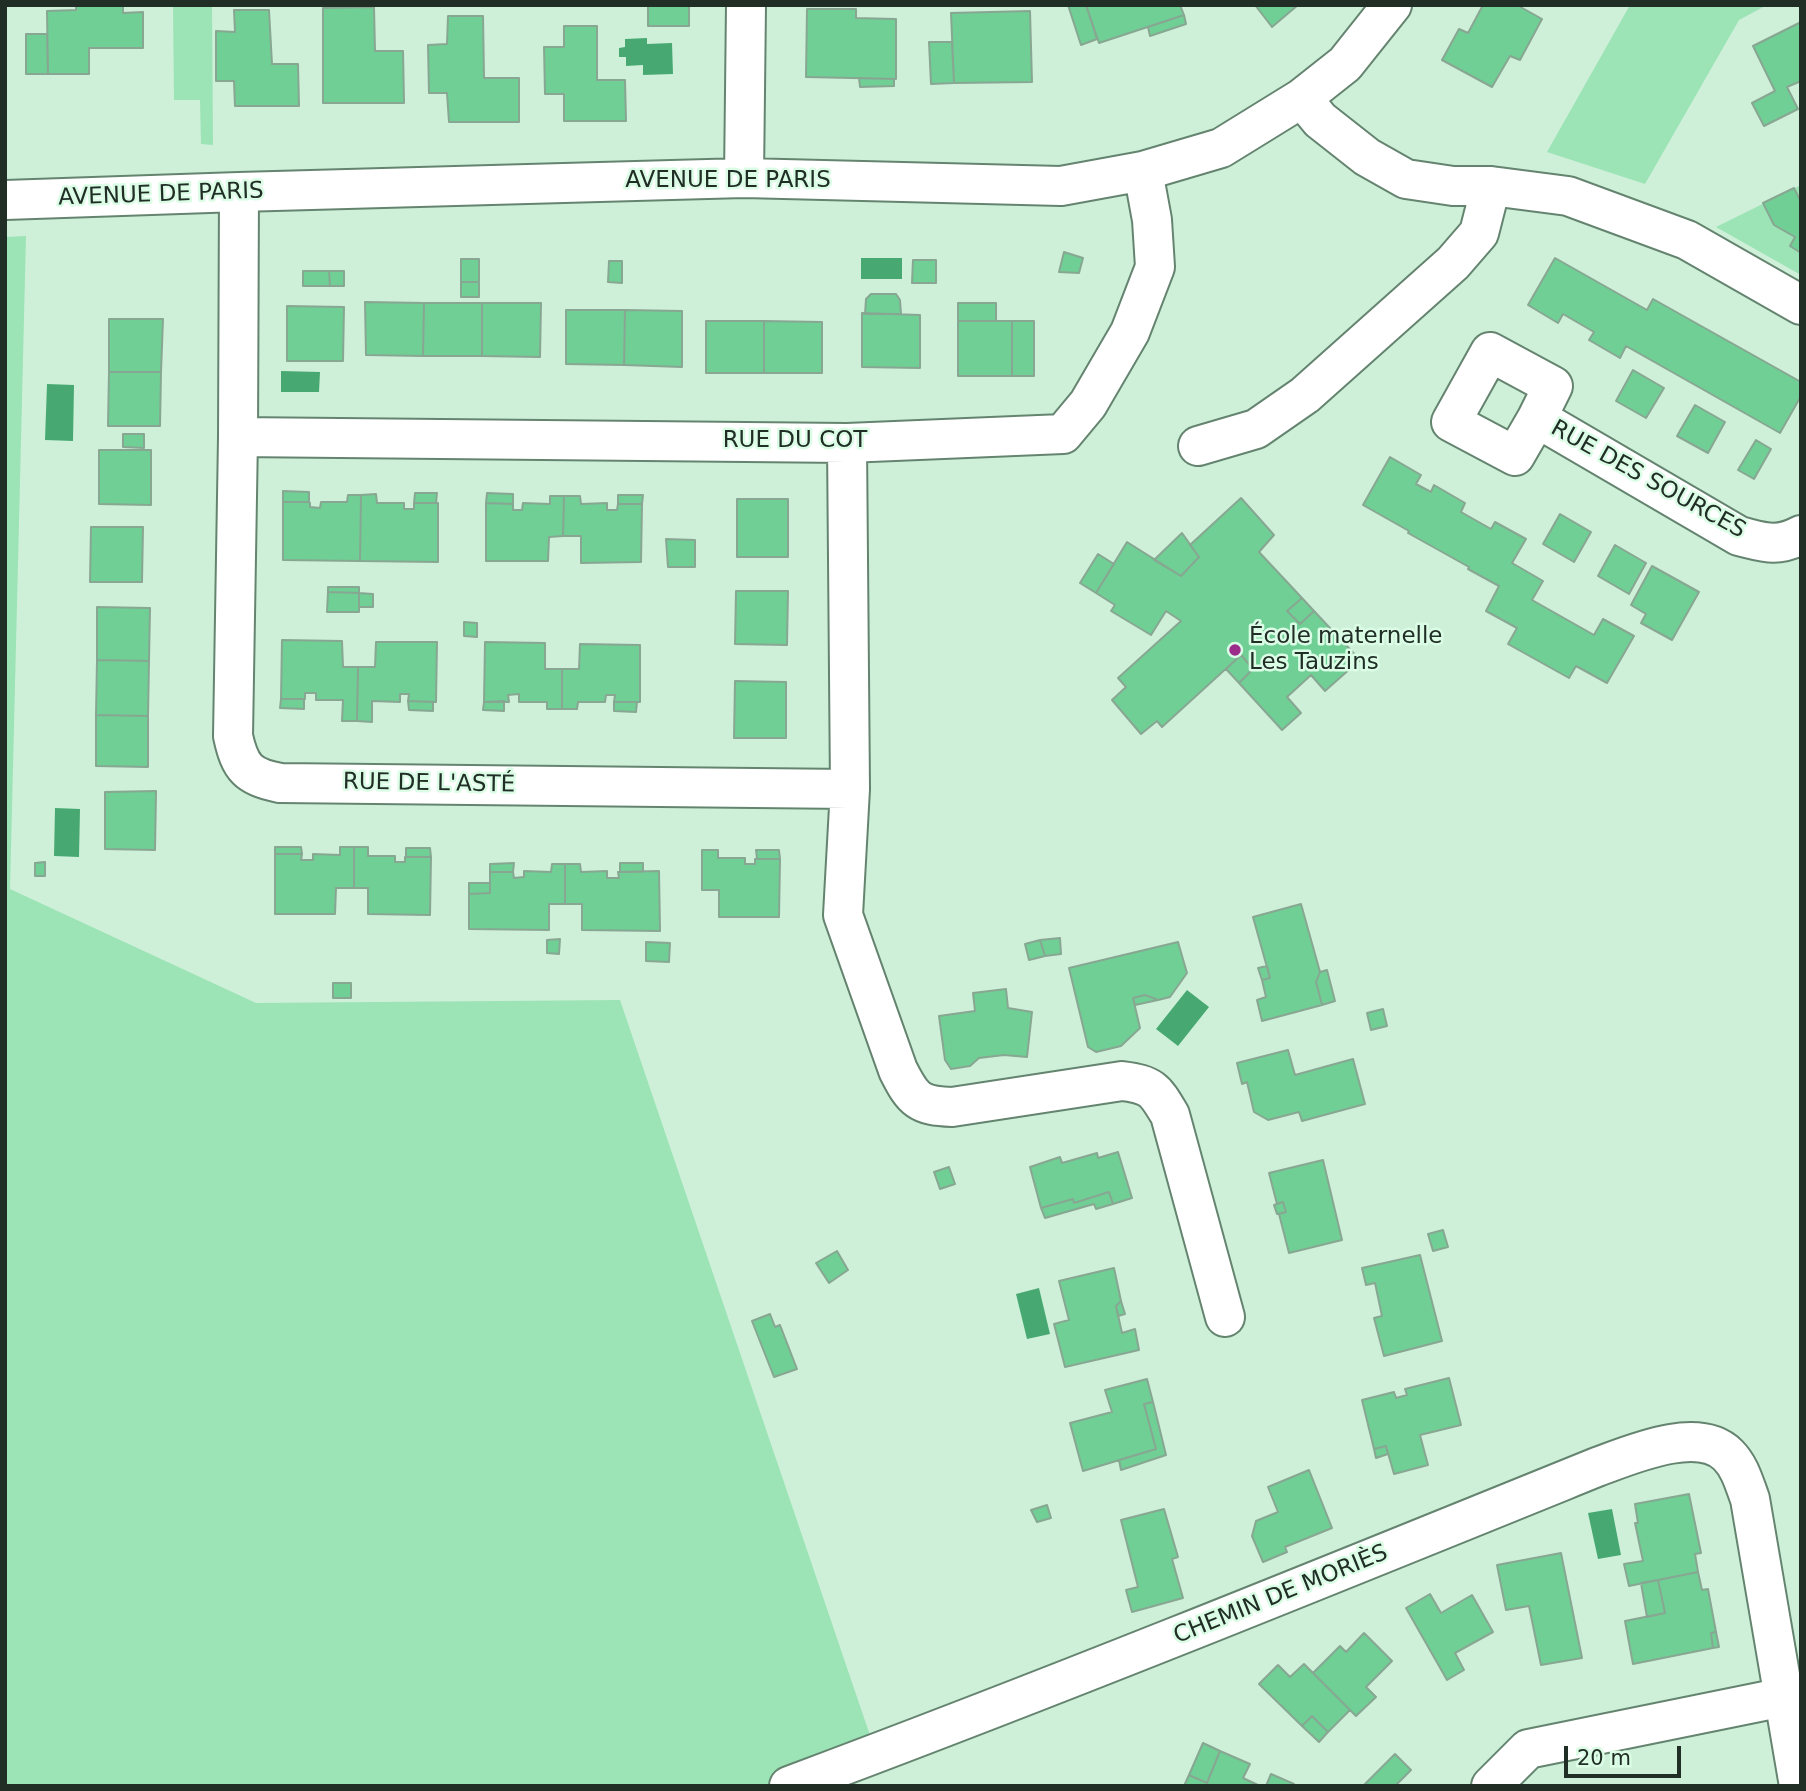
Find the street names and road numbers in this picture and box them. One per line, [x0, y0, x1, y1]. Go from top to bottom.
street label: AVENUE DE PARIS [625, 167, 831, 195]
street label: AVENUE DE PARIS [58, 178, 264, 212]
street label: RUE DES SOURCES [1546, 415, 1750, 545]
street label: RUE DU COT [723, 427, 867, 455]
street label: RUE DE L'ASTÉ [343, 769, 515, 799]
street label: CHEMIN DE MORIÈS [1170, 1539, 1392, 1651]

